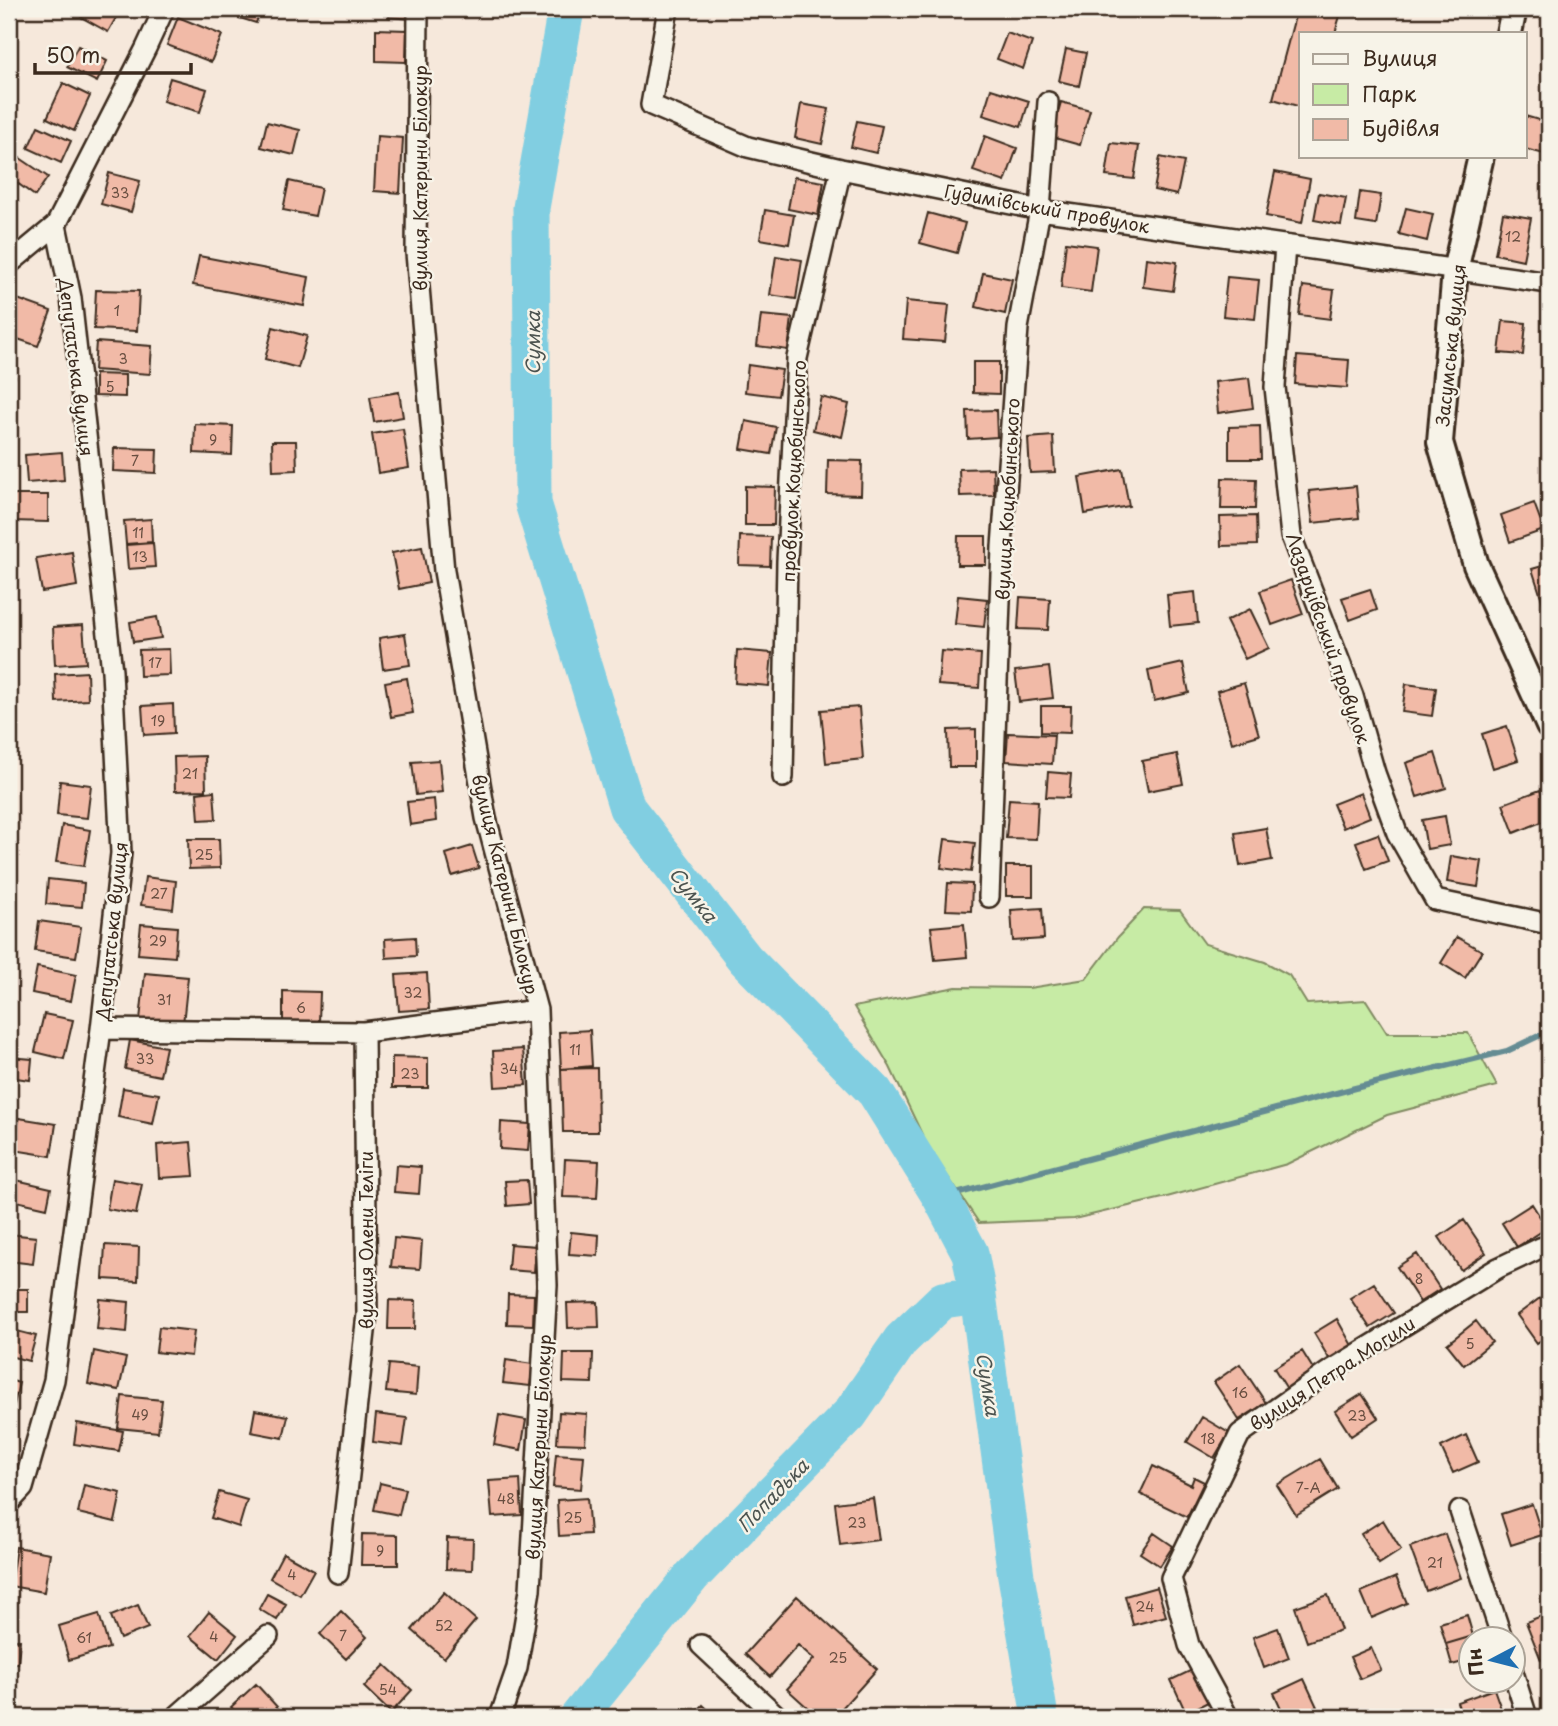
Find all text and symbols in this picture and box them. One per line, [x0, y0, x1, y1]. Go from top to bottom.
scale bar [35, 32, 191, 76]
legend [1299, 32, 1526, 158]
text: 50 m [46, 38, 100, 70]
text: Вулиця [1362, 41, 1438, 73]
street label: вулиця Катерини Білокур [406, 65, 433, 291]
text: Парк [1362, 77, 1417, 109]
text: Будівля [1362, 111, 1440, 143]
street label: Гудимівський провулок [942, 177, 1152, 239]
house number: 33 [111, 182, 129, 203]
house number: 12 [1505, 226, 1521, 247]
street label: Засумська вулиця [1428, 263, 1472, 428]
street label: Депутатська вулиця [53, 275, 101, 458]
house number: 1 [114, 300, 120, 321]
water label: Сумка [518, 310, 546, 375]
house number: 3 [118, 348, 128, 369]
street label: провулок Коцюбинського [774, 359, 812, 583]
house number: 5 [105, 376, 115, 397]
street label: вулиця Коцюбинського [988, 397, 1026, 601]
house number: 9 [209, 429, 217, 450]
house number: 7 [131, 450, 139, 471]
house number: 11 [132, 522, 144, 543]
street label: Лазарцівський провулок [1280, 529, 1378, 747]
house number: 13 [132, 546, 148, 567]
house number: 17 [148, 652, 162, 673]
house number: 19 [151, 710, 165, 731]
house number: 21 [182, 763, 198, 784]
street label: вулиця Катерини Білокур [466, 771, 546, 997]
street label: Депутатська вулиця [88, 840, 134, 1023]
house number: 25 [195, 844, 213, 865]
water label: Сумка [663, 860, 725, 929]
house number: 27 [150, 883, 168, 904]
house number: 29 [149, 930, 167, 951]
house number: 32 [404, 982, 422, 1003]
house number: 31 [157, 989, 171, 1010]
house number: 6 [296, 997, 306, 1018]
house number: 11 [569, 1039, 581, 1060]
house number: 33 [136, 1048, 154, 1069]
house number: 34 [500, 1058, 518, 1079]
house number: 23 [401, 1063, 419, 1084]
street label: вулиця Олени Теліги [352, 1151, 379, 1329]
house number: 8 [1415, 1268, 1423, 1289]
street label: вулиця Петра Могили [1244, 1309, 1420, 1437]
street label: вулиця Катерини Білокур [519, 1333, 557, 1561]
house number: 5 [1465, 1333, 1475, 1354]
water label: Сумка [970, 1350, 1008, 1419]
house number: 16 [1232, 1382, 1248, 1403]
house number: 49 [131, 1404, 149, 1425]
house number: 23 [1348, 1405, 1366, 1426]
house number: 18 [1200, 1428, 1216, 1449]
water label: Попадька [730, 1451, 815, 1538]
house number: 7-А [1296, 1477, 1321, 1498]
house number: 48 [497, 1488, 515, 1509]
house number: 25 [564, 1507, 582, 1528]
house number: 23 [848, 1512, 866, 1533]
house number: 9 [376, 1540, 384, 1561]
house number: 21 [1427, 1552, 1443, 1573]
house number: 4 [287, 1564, 297, 1585]
house number: 24 [1136, 1596, 1154, 1617]
house number: 52 [435, 1615, 453, 1636]
north arrow [1456, 1624, 1526, 1694]
house number: 7 [339, 1625, 347, 1646]
house number: 4 [209, 1626, 219, 1647]
house number: 61 [76, 1627, 92, 1648]
house number: 25 [829, 1647, 847, 1668]
text: Пн [1459, 1647, 1490, 1678]
house number: 54 [379, 1679, 397, 1700]

